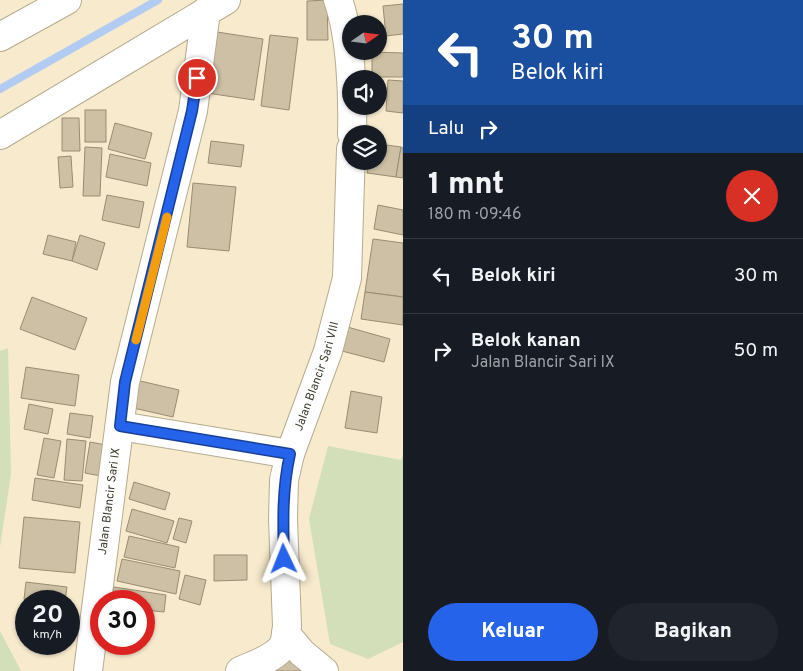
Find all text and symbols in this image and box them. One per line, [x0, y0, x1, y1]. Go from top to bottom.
north arrow [342, 15, 388, 60]
map controls [342, 15, 387, 170]
text: 30 m [511, 17, 594, 61]
icon: left [428, 20, 493, 85]
pin [176, 57, 218, 99]
text: Belok kiri [511, 60, 604, 87]
icon: arrive [183, 64, 211, 92]
button: sound [342, 70, 387, 115]
icon: right [474, 115, 502, 143]
text: Lalu [428, 117, 464, 141]
button: layers [342, 125, 387, 170]
text: 1 mnt [428, 167, 504, 204]
button: close [726, 170, 778, 222]
text: 180 m · 09:46 [428, 205, 522, 225]
icon: left [428, 262, 456, 290]
text: Belok kiri [471, 264, 556, 288]
text: 30 m [734, 264, 778, 288]
street label: Jalan Blancir Sari VIII [291, 320, 343, 433]
text: Belok kanan [471, 329, 581, 353]
icon: right [428, 337, 456, 365]
text: 50 m [733, 339, 778, 363]
text: Jalan Blancir Sari IX [471, 353, 615, 373]
street label: Jalan Blancir Sari IX [95, 447, 125, 556]
position arrow [257, 532, 309, 584]
speed limit sign: 30 [90, 590, 155, 655]
text: 20 [32, 600, 63, 632]
button: Keluar [428, 603, 598, 661]
button: Bagikan [608, 603, 778, 661]
text: km/h [33, 627, 62, 643]

